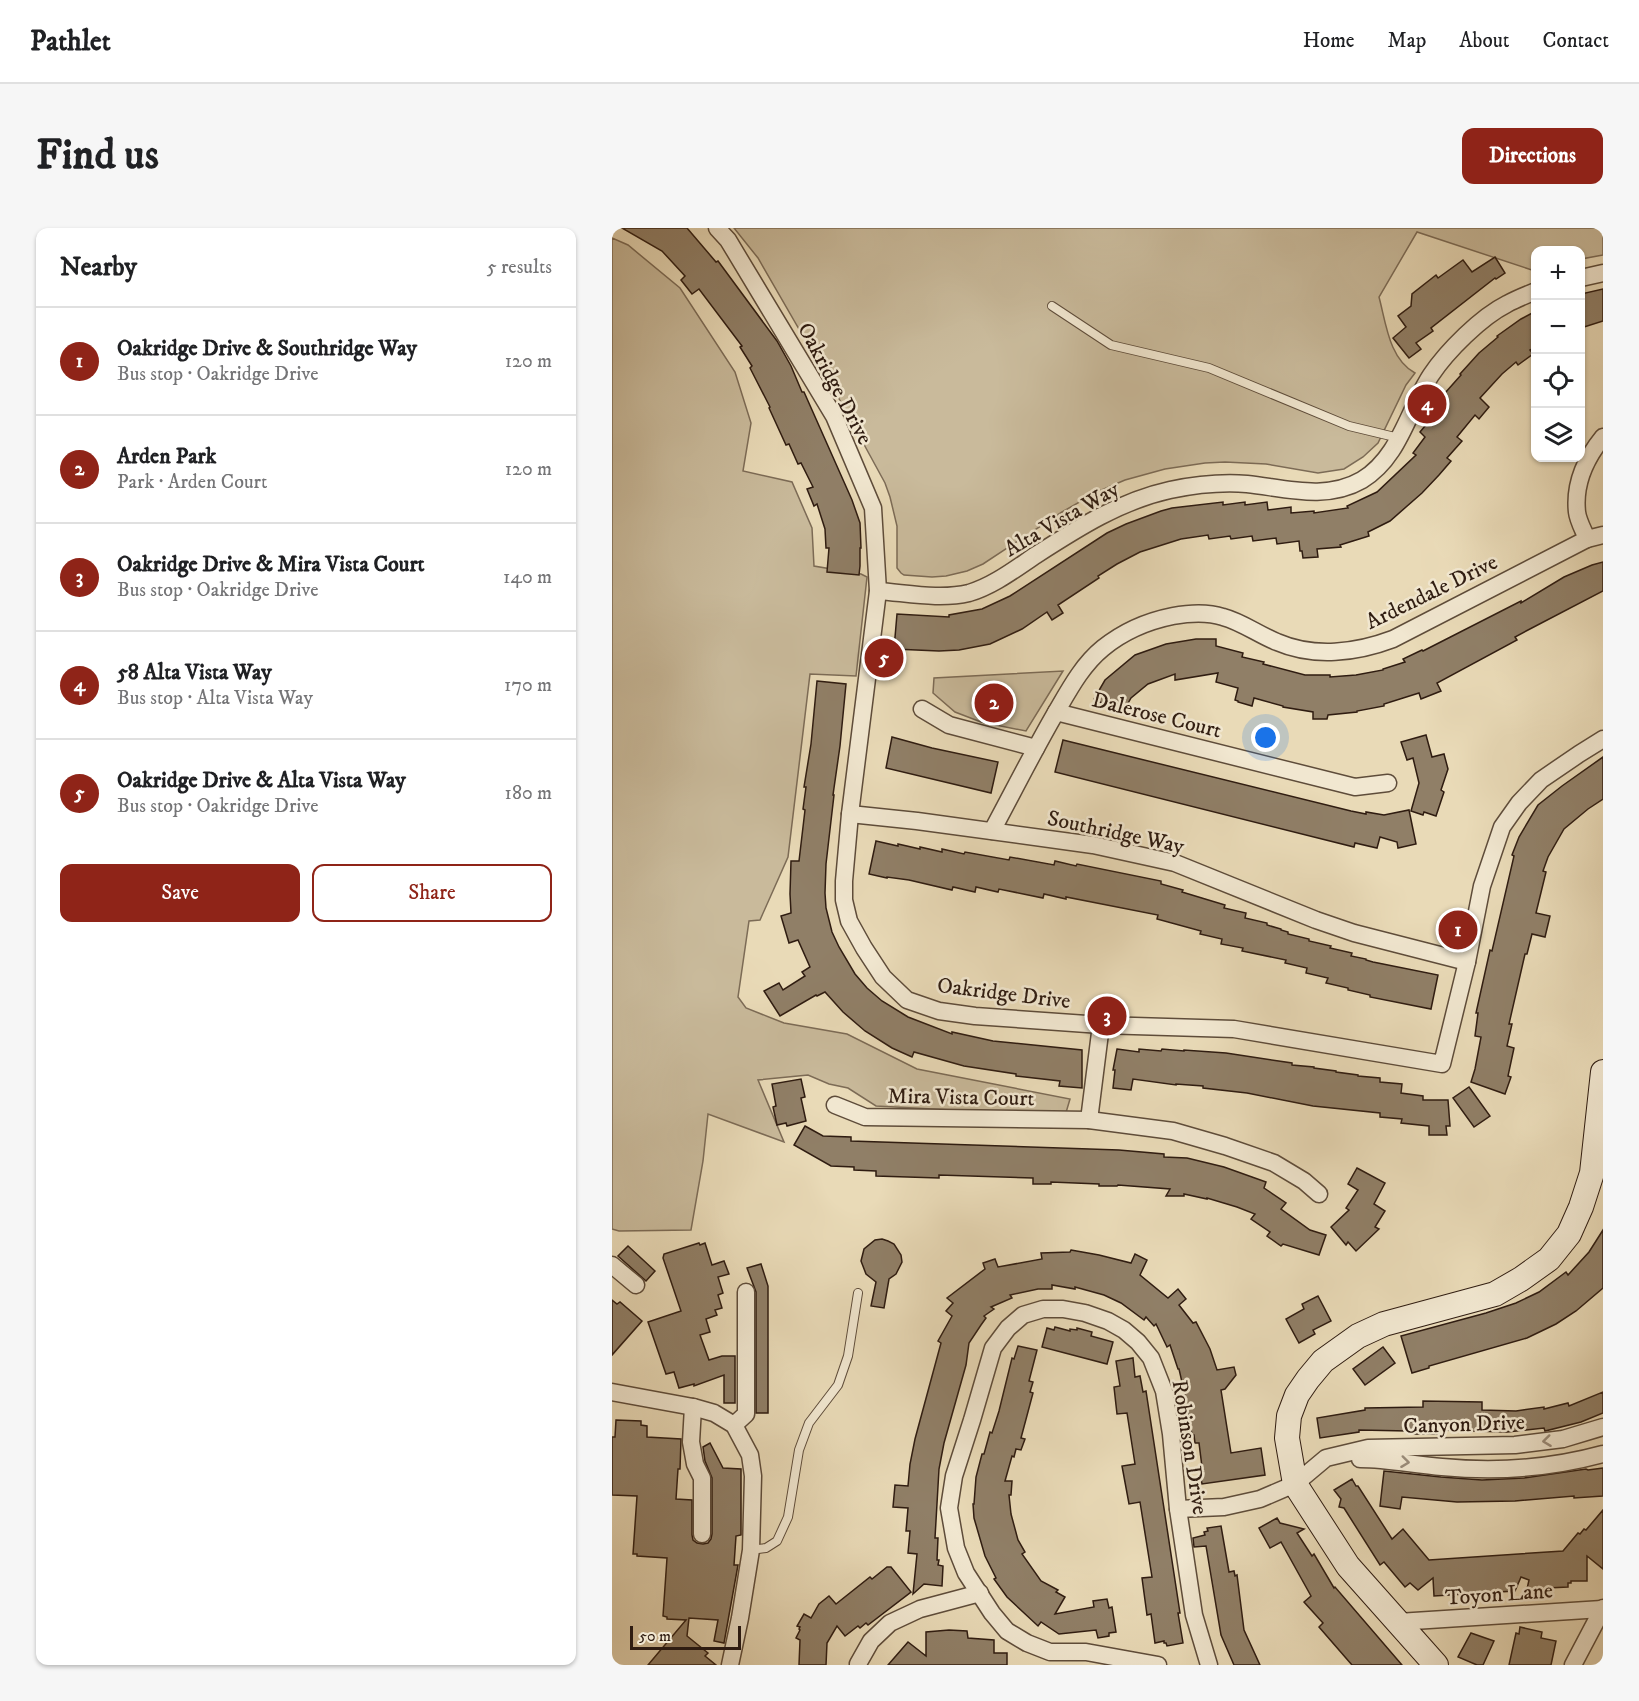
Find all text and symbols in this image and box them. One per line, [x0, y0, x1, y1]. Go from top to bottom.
text: Pathlet [30, 24, 111, 59]
text: Home [1303, 28, 1355, 54]
text: Map [1388, 28, 1426, 54]
text: About [1459, 28, 1510, 54]
text: Contact [1543, 28, 1609, 54]
button: Directions [1462, 128, 1603, 184]
text: Find us [36, 130, 159, 182]
map controls [1531, 246, 1585, 462]
button: + [1531, 246, 1585, 300]
text: Nearby [60, 251, 137, 284]
text: 5 results [487, 255, 552, 280]
button: − [1531, 300, 1585, 354]
street label: Oakridge Drive [791, 318, 878, 449]
text: Oakridge Drive & Southridge Way [117, 335, 417, 362]
text: 1 [76, 349, 83, 374]
text: 120 m [505, 349, 552, 374]
button: locate [1531, 354, 1585, 408]
text: Bus stop · Oakridge Drive [117, 362, 319, 387]
pin: 4 [1408, 382, 1446, 426]
button: layers [1531, 408, 1585, 462]
text: Arden Park [117, 443, 217, 470]
text: 2 [75, 457, 84, 482]
text: 120 m [505, 457, 552, 482]
text: Park · Arden Court [117, 470, 267, 495]
street label: Alta Vista Way [1000, 475, 1124, 563]
street label: Ardendale Drive [1361, 549, 1502, 636]
text: Oakridge Drive & Mira Vista Court [117, 551, 425, 578]
text: 3 [76, 565, 83, 590]
text: 140 m [503, 565, 552, 590]
text: Bus stop · Oakridge Drive [117, 578, 319, 603]
pin: 5 [864, 636, 904, 680]
text: 58 Alta Vista Way [117, 659, 272, 686]
text: 4 [74, 673, 85, 698]
text: 170 m [504, 673, 552, 698]
pin: 2 [974, 680, 1013, 726]
text: Bus stop · Alta Vista Way [117, 686, 313, 711]
street label: Dalerose Court [1089, 686, 1224, 745]
your location [1251, 723, 1280, 752]
text: Oakridge Drive & Alta Vista Way [117, 767, 406, 794]
text: 5 [75, 781, 84, 806]
text: 180 m [505, 781, 552, 806]
text: Bus stop · Oakridge Drive [117, 794, 319, 819]
street label: Southridge Way [1045, 805, 1187, 860]
button: Save [60, 864, 300, 922]
button: Share [312, 864, 552, 922]
pin: 1 [1438, 908, 1478, 952]
street label: Oakridge Drive [936, 972, 1072, 1015]
pin: 3 [1088, 994, 1126, 1038]
street label: Mira Vista Court [887, 1083, 1035, 1112]
street label: Robinson Drive [1166, 1378, 1213, 1516]
street label: Canyon Drive [1403, 1409, 1525, 1440]
one-way arrow [1542, 1434, 1551, 1447]
one-way arrow [1400, 1456, 1410, 1468]
street label: Toyon Lane [1444, 1577, 1554, 1612]
scale bar [630, 1623, 741, 1650]
text: 50 m [639, 1626, 671, 1646]

